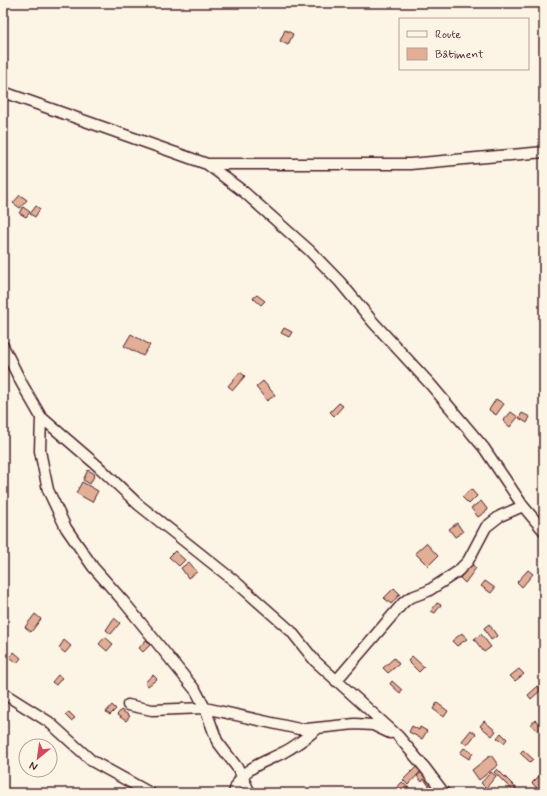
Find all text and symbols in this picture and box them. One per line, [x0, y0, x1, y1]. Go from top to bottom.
legend [399, 18, 529, 70]
text: Route [435, 27, 461, 43]
text: Bâtiment [435, 47, 484, 63]
north arrow [18, 738, 58, 778]
text: N [27, 758, 40, 774]

